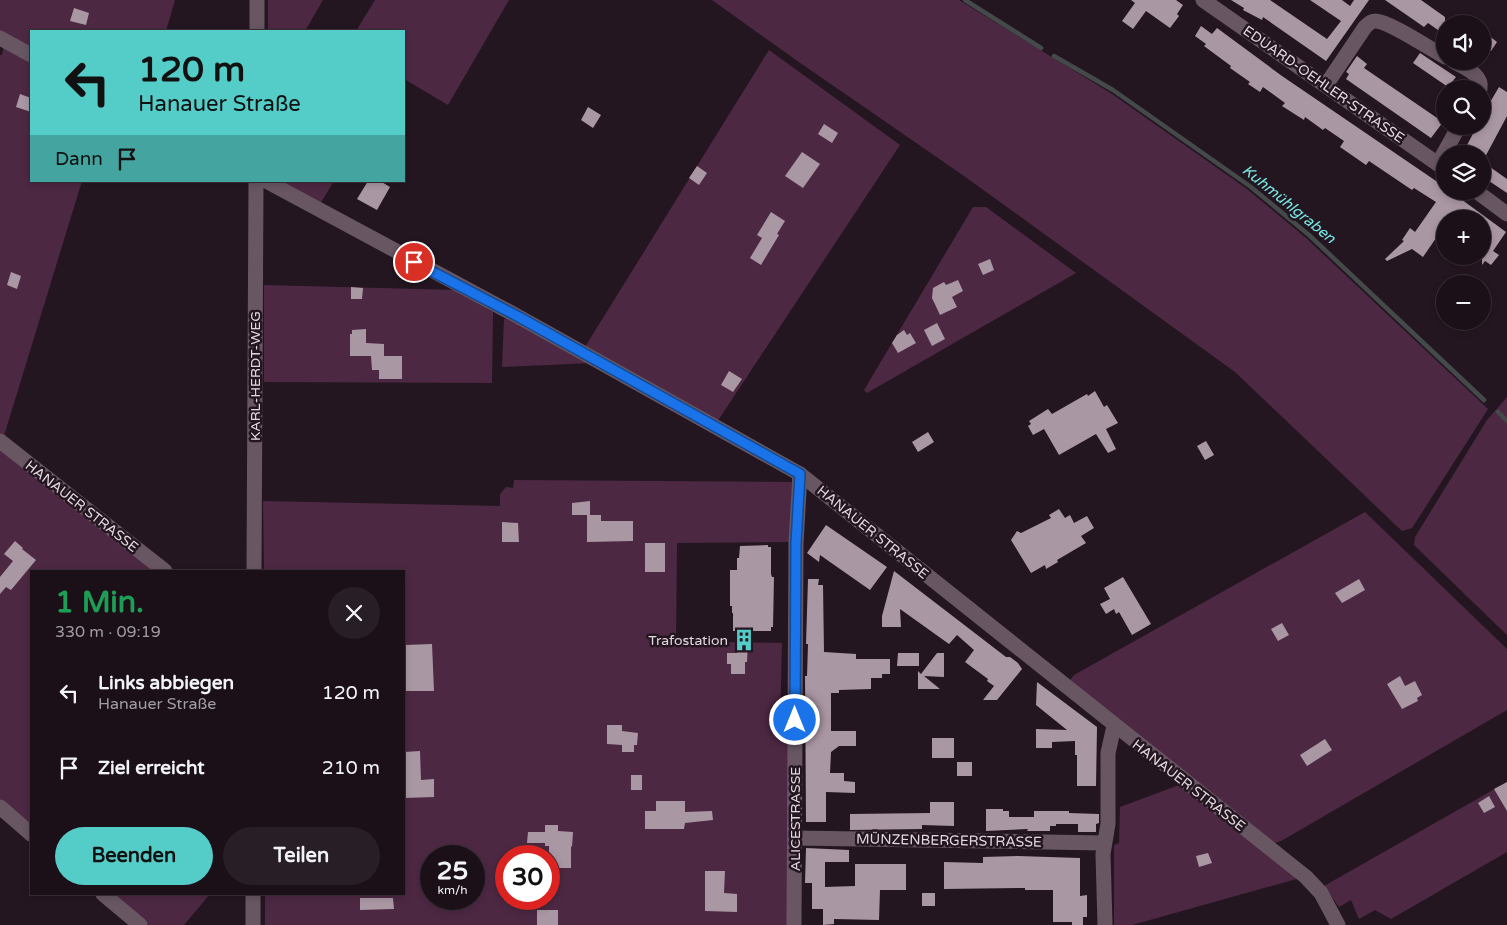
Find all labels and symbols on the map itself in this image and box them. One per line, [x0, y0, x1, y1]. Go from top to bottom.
street label: EDUARD-OEHLER-STRASSE [1240, 22, 1408, 147]
water label: Kuhmühlgraben [1239, 161, 1340, 248]
pin [393, 241, 435, 283]
street label: KARL-HERDT-WEG [247, 311, 264, 441]
street label: HANAUER STRASSE [22, 457, 142, 556]
street label: HANAUER STRASSE [813, 482, 932, 583]
building icon: Trafostation [731, 627, 757, 653]
place label: Trafostation [648, 632, 728, 649]
position arrow [768, 693, 820, 745]
street label: HANAUER STRASSE [1129, 736, 1249, 835]
street label: ALICESTRASSE [787, 767, 804, 871]
street label: MÜNZENBERGERSTRASSE [856, 830, 1042, 851]
speed limit sign: 30 [495, 845, 560, 910]

